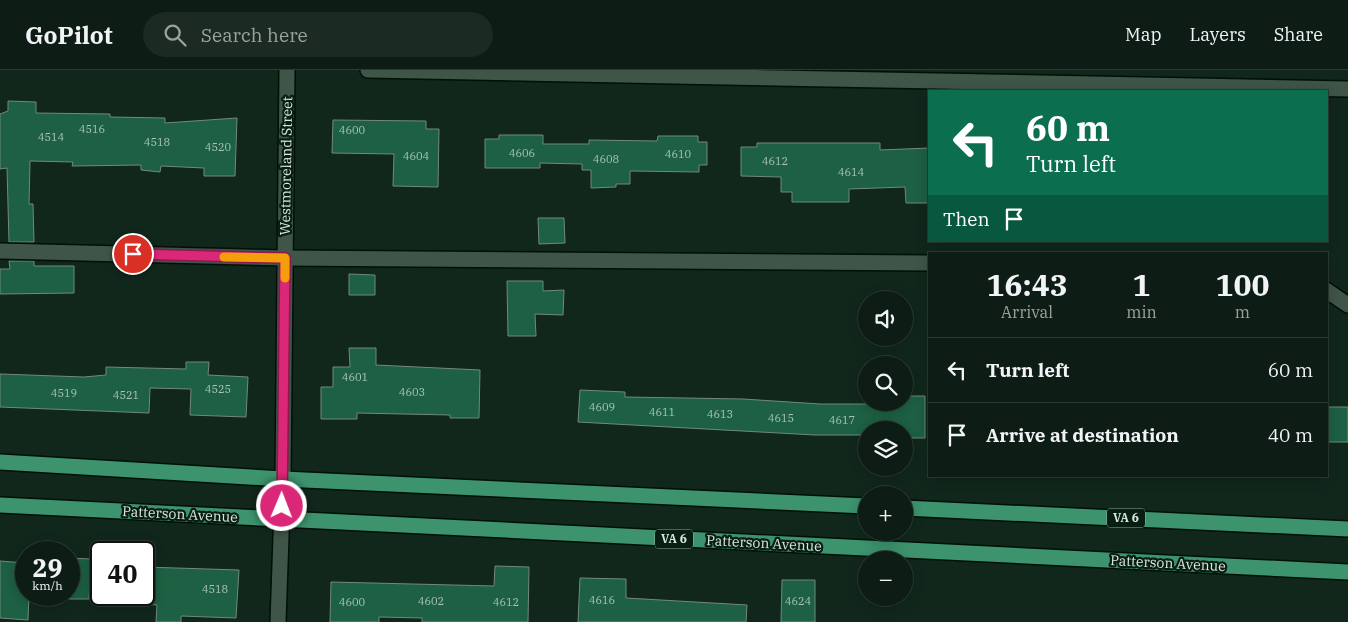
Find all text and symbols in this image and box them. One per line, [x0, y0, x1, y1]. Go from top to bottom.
search box [143, 12, 493, 57]
text: GoPilot [25, 19, 113, 51]
icon: search [161, 21, 189, 49]
text: Search here [201, 23, 308, 47]
text: Map [1125, 23, 1162, 46]
text: Layers [1190, 23, 1246, 46]
text: Share [1274, 23, 1323, 46]
street label: Westmoreland Street [276, 96, 296, 236]
text: 60 m [1026, 105, 1110, 151]
icon: left [943, 110, 1008, 175]
house number: 4516 [79, 122, 105, 136]
house number: 4600 [339, 123, 366, 137]
house number: 4514 [38, 130, 65, 144]
house number: 4518 [144, 135, 170, 149]
house number: 4520 [205, 140, 232, 154]
house number: 4606 [509, 146, 535, 160]
house number: 4610 [665, 147, 692, 161]
house number: 4604 [403, 149, 430, 163]
text: Turn left [1026, 149, 1116, 178]
house number: 4608 [593, 152, 619, 166]
house number: 4612 [762, 154, 788, 168]
house number: 4614 [838, 165, 865, 179]
icon: arrive [1000, 205, 1028, 233]
text: Then [943, 207, 990, 231]
pin [112, 233, 154, 275]
icon: arrive [119, 240, 147, 268]
text: 16:43 [987, 265, 1068, 304]
text: 1 [1133, 265, 1151, 304]
text: 100 [1215, 265, 1269, 304]
map controls [858, 291, 913, 606]
button: sound [858, 291, 913, 346]
text: Arrival [1001, 302, 1053, 322]
text: min [1126, 302, 1157, 322]
text: m [1235, 302, 1250, 322]
button: search [858, 356, 913, 411]
icon: left [943, 356, 971, 384]
text: Turn left [986, 358, 1069, 382]
text: 60 m [1268, 358, 1313, 382]
house number: 4601 [342, 370, 368, 384]
house number: 4525 [205, 382, 231, 396]
house number: 4603 [399, 385, 425, 399]
house number: 4519 [51, 386, 77, 400]
house number: 4521 [113, 388, 139, 402]
house number: 4609 [589, 400, 615, 414]
house number: 4611 [649, 405, 675, 419]
house number: 4613 [707, 407, 733, 421]
house number: 4615 [768, 411, 794, 425]
house number: 4617 [829, 413, 855, 427]
button: layers [858, 421, 913, 476]
icon: arrive [943, 421, 971, 449]
text: Arrive at destination [986, 423, 1179, 447]
text: 40 m [1268, 423, 1313, 447]
position arrow [255, 479, 307, 531]
button: + [858, 486, 913, 541]
street label: Patterson Avenue [122, 502, 238, 526]
road number: VA 6 [1107, 508, 1145, 528]
road number: VA 6 [655, 529, 693, 548]
street label: Patterson Avenue [706, 531, 822, 555]
speed limit sign: 40 [90, 541, 155, 606]
text: 29 [32, 551, 63, 584]
button: − [858, 551, 913, 606]
street label: Patterson Avenue [1110, 551, 1226, 575]
text: km/h [32, 578, 63, 593]
house number: 4518 [202, 582, 228, 596]
house number: 4616 [589, 593, 615, 607]
house number: 4602 [418, 594, 444, 608]
house number: 4624 [785, 594, 812, 608]
house number: 4600 [339, 595, 366, 609]
house number: 4612 [493, 595, 519, 609]

